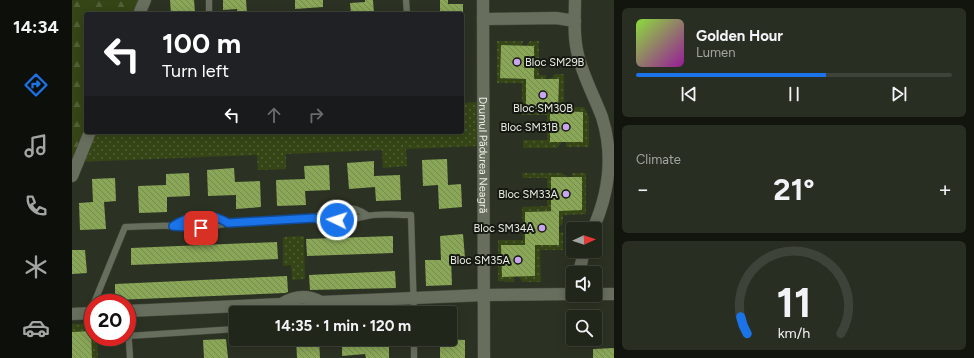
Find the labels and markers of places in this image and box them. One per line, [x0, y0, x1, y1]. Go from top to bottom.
place label: Bloc SM29B [525, 56, 585, 69]
marker: Bloc SM29B [512, 57, 522, 67]
marker: Bloc SM30B [538, 90, 548, 100]
place label: Bloc SM30B [513, 102, 573, 115]
place label: Bloc SM31B [501, 121, 558, 134]
marker: Bloc SM31B [561, 122, 571, 132]
place label: Bloc SM33A [498, 188, 559, 201]
marker: Bloc SM33A [561, 189, 571, 199]
pin [184, 211, 218, 245]
place label: Bloc SM34A [473, 222, 535, 235]
marker: Bloc SM34A [537, 223, 547, 233]
place label: Bloc SM35A [450, 254, 511, 267]
marker: Bloc SM35A [513, 255, 523, 265]

